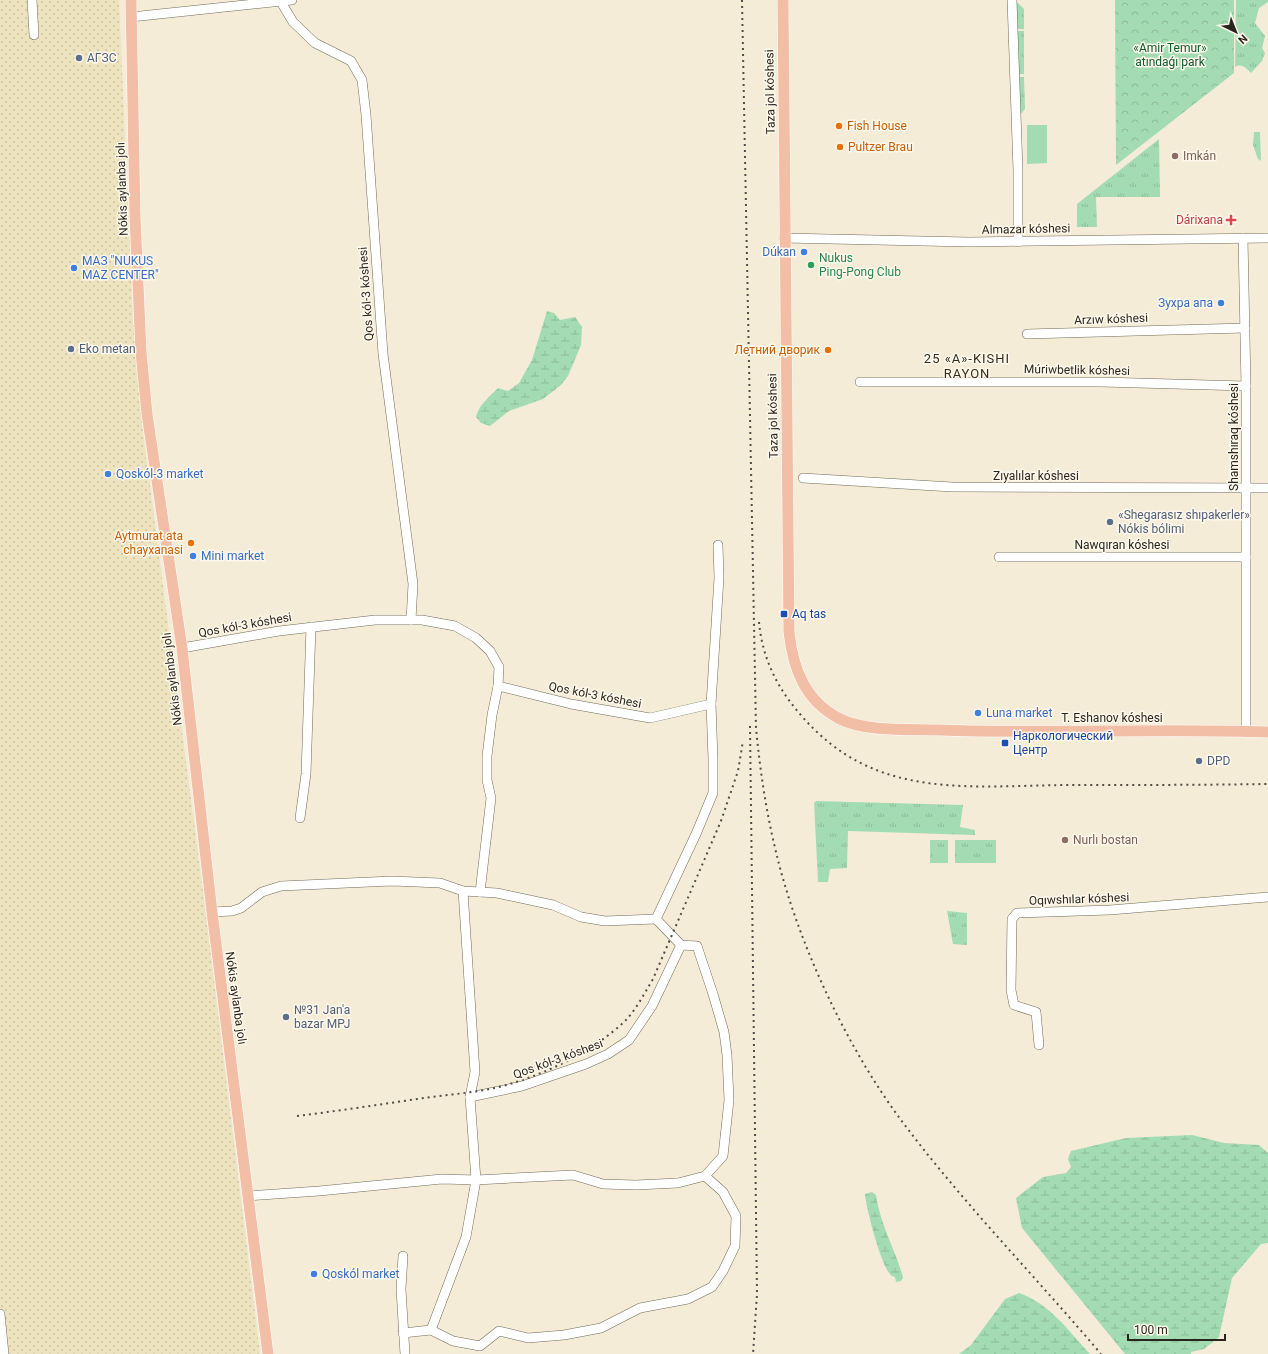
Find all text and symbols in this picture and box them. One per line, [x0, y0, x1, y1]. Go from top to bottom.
north arrow [1216, 12, 1256, 52]
text: N [1235, 32, 1250, 47]
park label: «Amir Temur» atındaǵı park [1133, 41, 1207, 69]
street label: Taza jol kóshesi [762, 49, 778, 135]
place label: АГЗС [87, 51, 117, 65]
marker: АГЗС [74, 53, 84, 63]
place label: Fish House [847, 119, 907, 133]
marker: Fish House [834, 121, 844, 131]
place label: Pultzer Brau [848, 140, 913, 154]
street label: Nókis aylanba jolı [113, 142, 131, 236]
marker: Pultzer Brau [835, 142, 845, 152]
place label: Imkán [1183, 149, 1216, 163]
marker: Imkán [1170, 151, 1180, 161]
place label: Dárixana [1176, 213, 1223, 227]
marker: Dárixana [1226, 215, 1236, 225]
street label: Almazar kóshesi [982, 221, 1070, 237]
place label: Dúkan [762, 245, 796, 259]
street label: Qos kól-3 kóshesi [356, 246, 376, 342]
marker: Dúkan [799, 247, 809, 257]
place label: Nukus Ping-Pong Club [819, 251, 901, 279]
place label: МАЗ "NUKUS MAZ CENTER" [82, 254, 159, 282]
marker: Nukus Ping-Pong Club [806, 260, 816, 270]
marker: МАЗ "NUKUS MAZ CENTER" [69, 263, 79, 273]
place label: Зухра апа [1158, 296, 1213, 310]
marker: Зухра апа [1216, 298, 1226, 308]
street label: Arzıw kóshesi [1074, 311, 1148, 327]
place label: Eko metan [79, 342, 136, 356]
place label: Летний дворик [735, 343, 821, 357]
marker: Eko metan [66, 344, 76, 354]
marker: Летний дворик [823, 345, 833, 355]
district label: 25 «A»-KISHI RAYON [924, 351, 1010, 381]
street label: Múriwbetlik kóshesi [1024, 362, 1130, 378]
street label: Taza jol kóshesi [765, 373, 781, 459]
street label: Shamshıraq kóshesi [1227, 383, 1241, 491]
place label: Qoskól-3 market [116, 467, 204, 481]
marker: Qoskól-3 market [103, 469, 113, 479]
street label: Zıyalılar kóshesi [993, 469, 1079, 483]
place label: «Shegarasız shıpakerler» Nókis bólimi [1118, 508, 1250, 536]
marker: «Shegarasız shıpakerler» Nókis bólimi [1105, 517, 1115, 527]
place label: Aytmurat ata chayxanasi [114, 529, 183, 557]
marker: Aytmurat ata chayxanasi [186, 538, 196, 548]
street label: Nawqıran kóshesi [1074, 538, 1170, 552]
place label: Mini market [201, 549, 264, 563]
marker: Mini market [188, 551, 198, 561]
place label: Aq tas [792, 607, 826, 621]
marker: Aq tas [779, 609, 789, 619]
street label: Qos kól-3 kóshesi [197, 610, 293, 640]
street label: Nókis aylanba jolı [159, 632, 185, 726]
street label: Qos kól-3 kóshesi [547, 679, 643, 711]
place label: Luna market [986, 706, 1052, 720]
marker: Luna market [973, 708, 983, 718]
street label: T. Eshanov kóshesi [1061, 711, 1163, 725]
place label: Наркологический Центр [1013, 729, 1113, 757]
marker: Наркологический Центр [1000, 738, 1010, 748]
place label: DPD [1207, 754, 1230, 768]
marker: DPD [1194, 756, 1204, 766]
place label: Nurlı bostan [1073, 833, 1138, 847]
marker: Nurlı bostan [1060, 835, 1070, 845]
street label: Oqıwshılar kóshesi [1029, 890, 1130, 908]
street label: Nókis aylanba jolı [223, 951, 249, 1045]
place label: №31 Jan'a bazar MPJ [294, 1003, 350, 1031]
marker: №31 Jan'a bazar MPJ [281, 1012, 291, 1022]
street label: Qos kól-3 kóshesi [511, 1036, 605, 1082]
place label: Qoskól market [322, 1267, 400, 1281]
marker: Qoskól market [309, 1269, 319, 1279]
scale bar [1128, 1316, 1225, 1342]
text: 100 m [1134, 1323, 1168, 1337]

